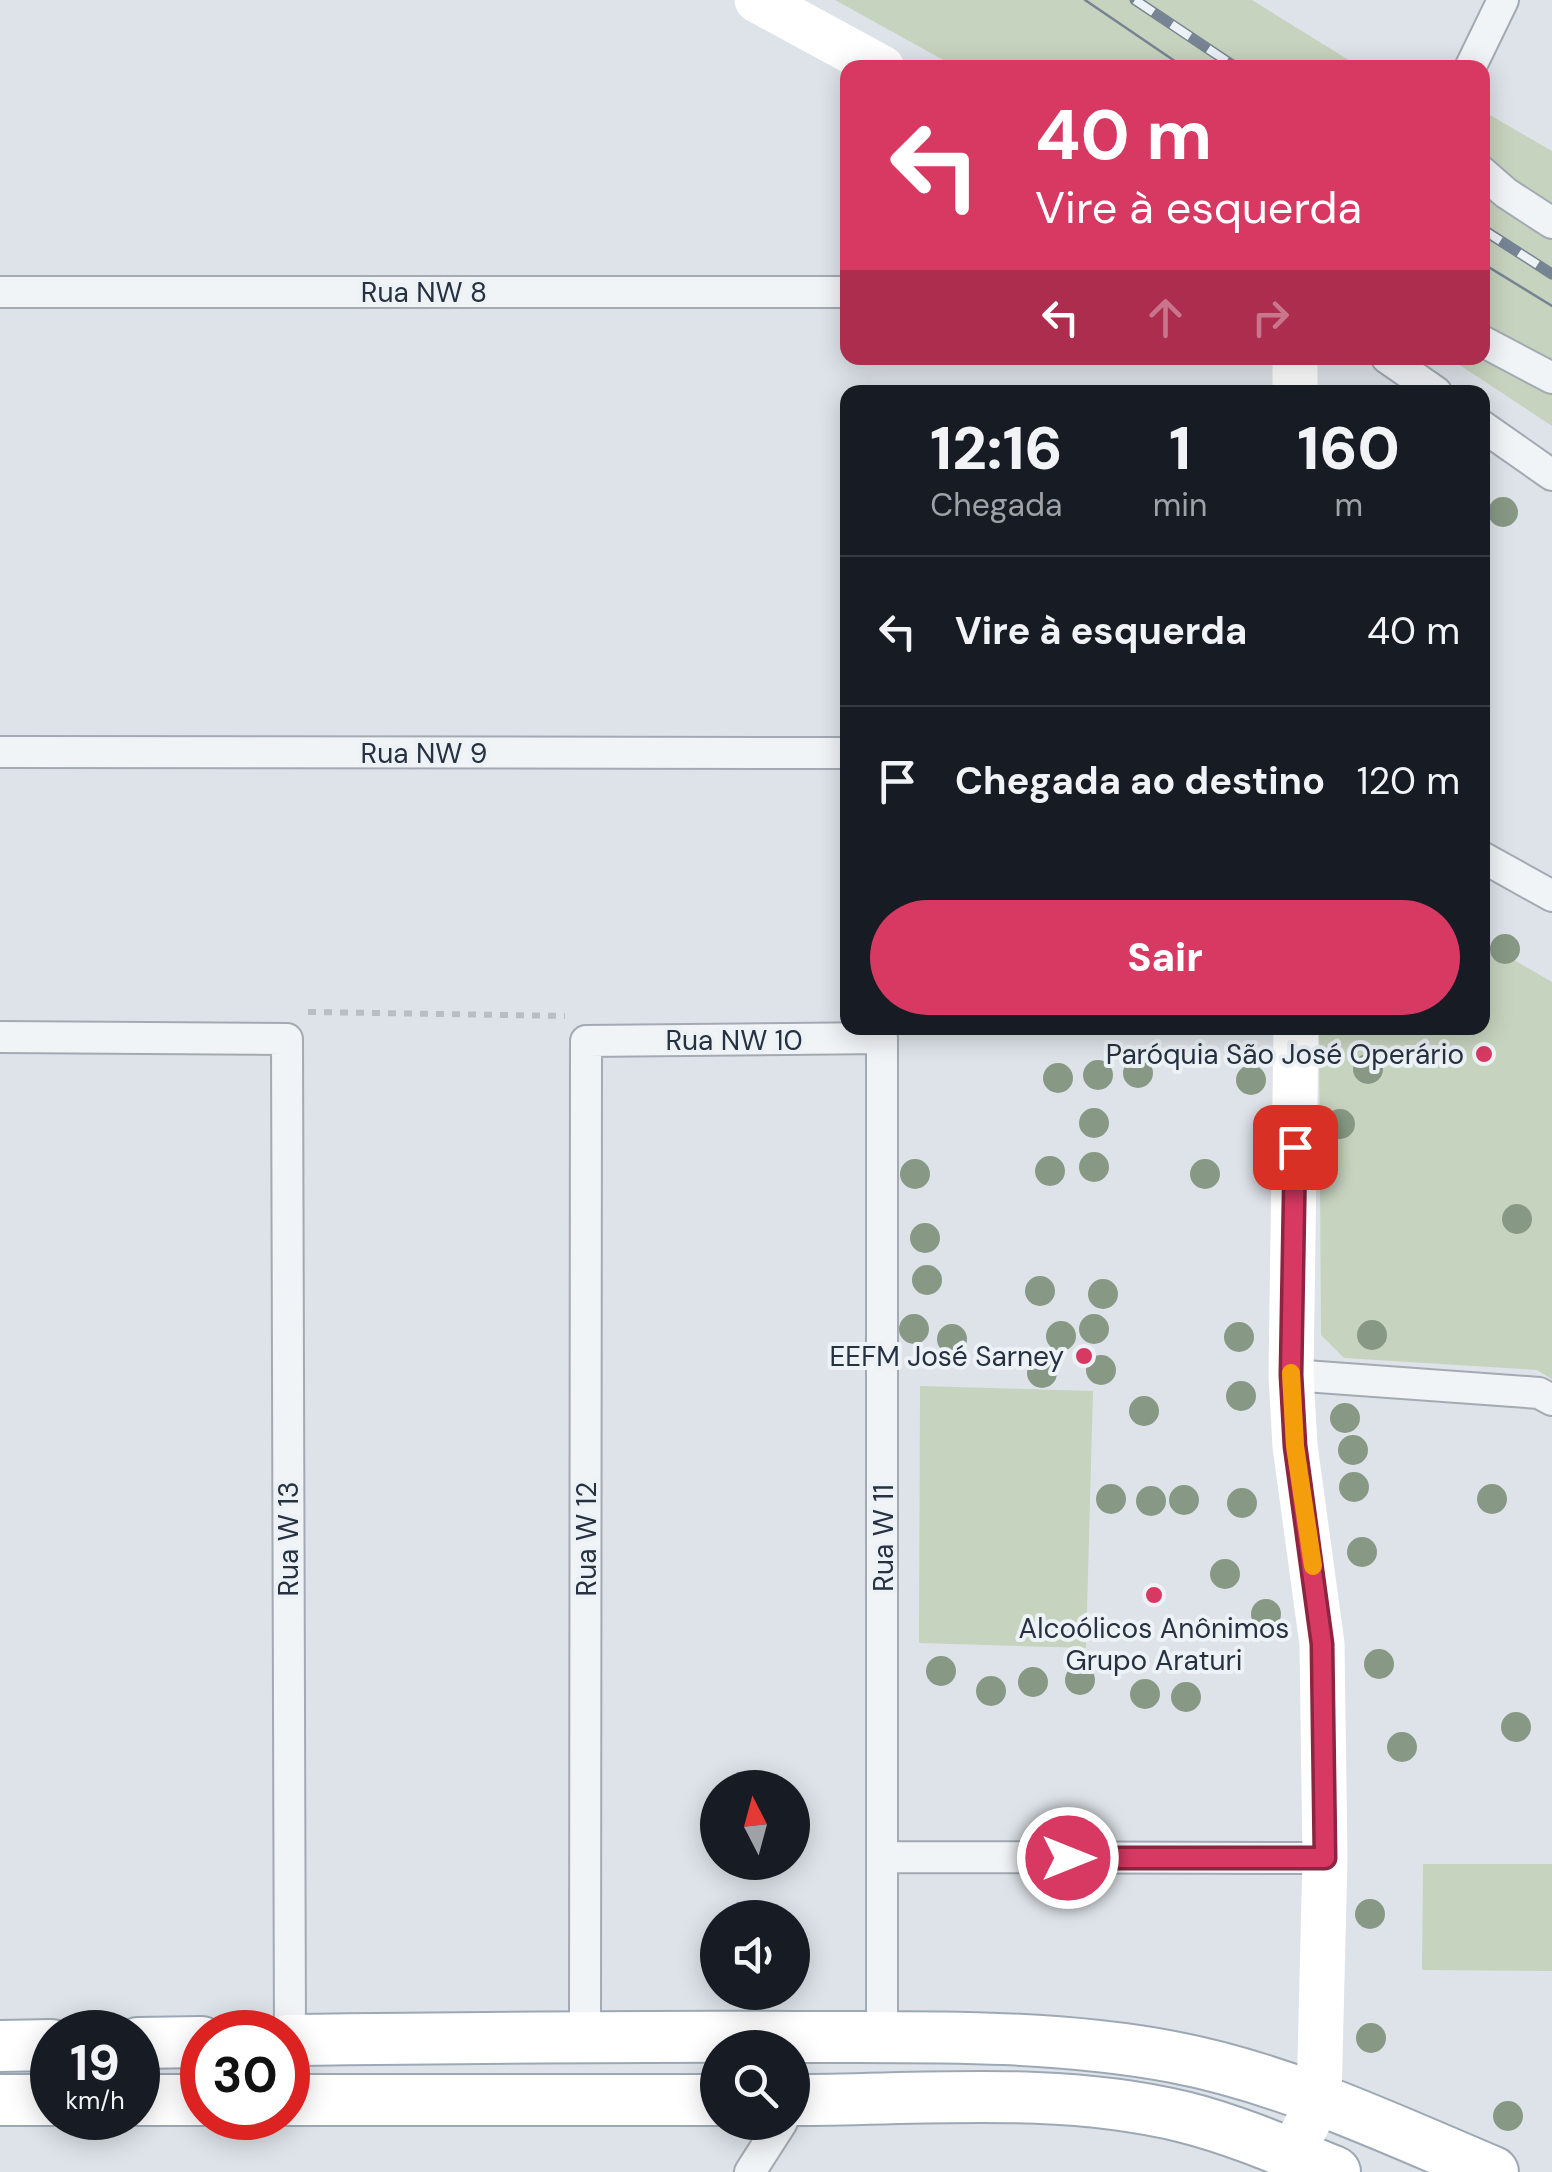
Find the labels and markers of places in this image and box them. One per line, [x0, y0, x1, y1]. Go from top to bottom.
place label: Paróquia São José Operário [1106, 1036, 1464, 1073]
marker: Paróquia São José Operário [1473, 1043, 1495, 1065]
pin [1253, 1105, 1338, 1190]
place label: EEFM José Sarney [830, 1338, 1064, 1375]
marker: EEFM José Sarney [1073, 1345, 1095, 1367]
marker: Alcoólicos Anônimos Grupo Araturi [1143, 1584, 1165, 1606]
place label: Alcoólicos Anônimos Grupo Araturi [1019, 1610, 1289, 1679]

